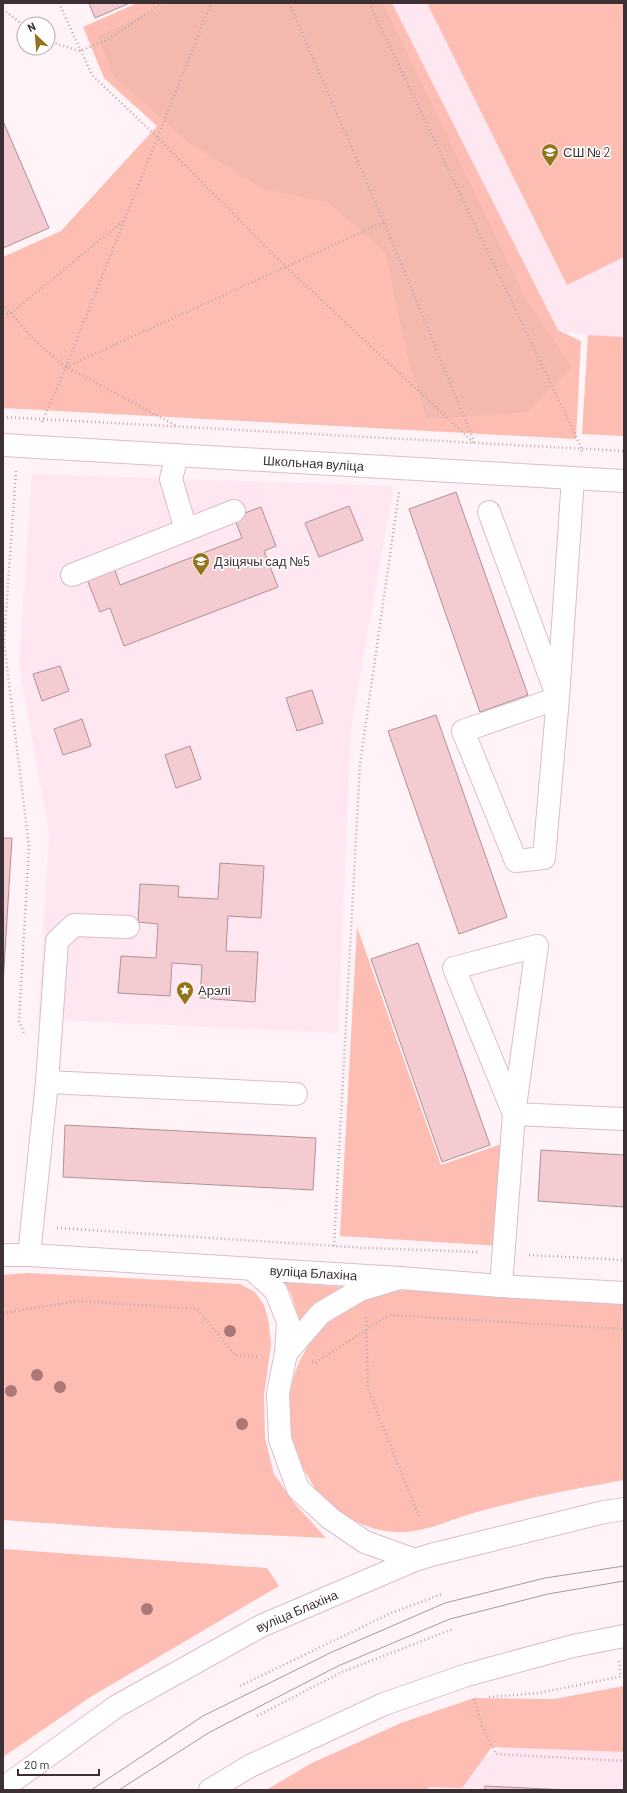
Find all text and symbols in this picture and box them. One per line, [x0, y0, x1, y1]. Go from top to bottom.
north arrow [16, 16, 56, 56]
text: N [25, 19, 38, 34]
school or university icon: СШ № 2 [540, 142, 560, 167]
place label: СШ № 2 [563, 144, 610, 160]
street label: Школьная вуліца [263, 452, 365, 474]
school or university icon: Дзіцячы сад №5 [191, 551, 211, 576]
place label: Дзіцячы сад №5 [214, 553, 310, 569]
place icon: Арэлі [175, 980, 195, 1005]
place label: Арэлі [198, 982, 231, 998]
street label: вуліца Блахіна [269, 1262, 358, 1283]
street label: вуліца Блахіна [253, 1586, 341, 1635]
scale bar [18, 1751, 99, 1777]
text: 20 m [24, 1757, 50, 1771]

